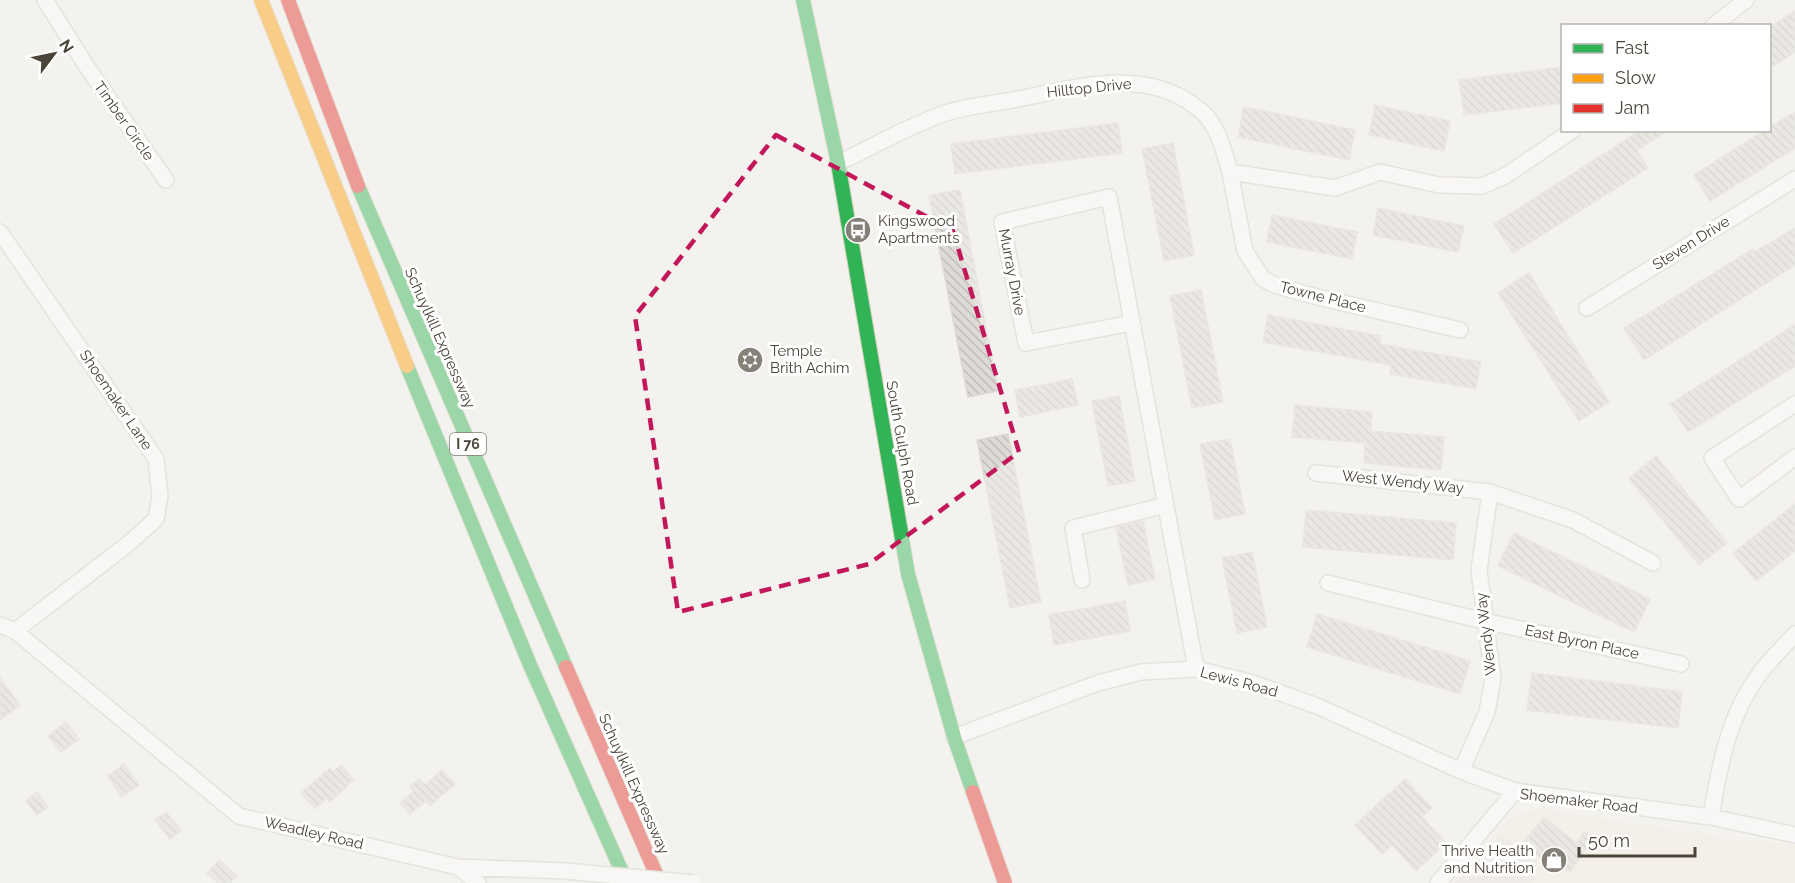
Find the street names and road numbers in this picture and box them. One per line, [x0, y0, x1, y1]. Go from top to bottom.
street label: Hilltop Drive [1046, 75, 1132, 101]
street label: Timber Circle [90, 78, 158, 164]
street label: Steven Drive [1649, 212, 1733, 274]
street label: Murray Drive [995, 227, 1029, 317]
street label: Schuylkill Expressway [401, 265, 479, 411]
street label: Towne Place [1278, 278, 1368, 316]
street label: Shoemaker Lane [76, 346, 156, 454]
street label: South Gulph Road [882, 379, 922, 507]
road number: I 76 [450, 433, 486, 455]
street label: West Wendy Way [1341, 467, 1465, 497]
street label: Wendy Way [1472, 591, 1500, 677]
street label: East Byron Place [1523, 621, 1641, 663]
street label: Lewis Road [1198, 663, 1280, 701]
street label: Schuylkill Expressway [595, 711, 673, 857]
street label: Shoemaker Road [1519, 785, 1639, 817]
street label: Weadley Road [263, 813, 365, 853]

